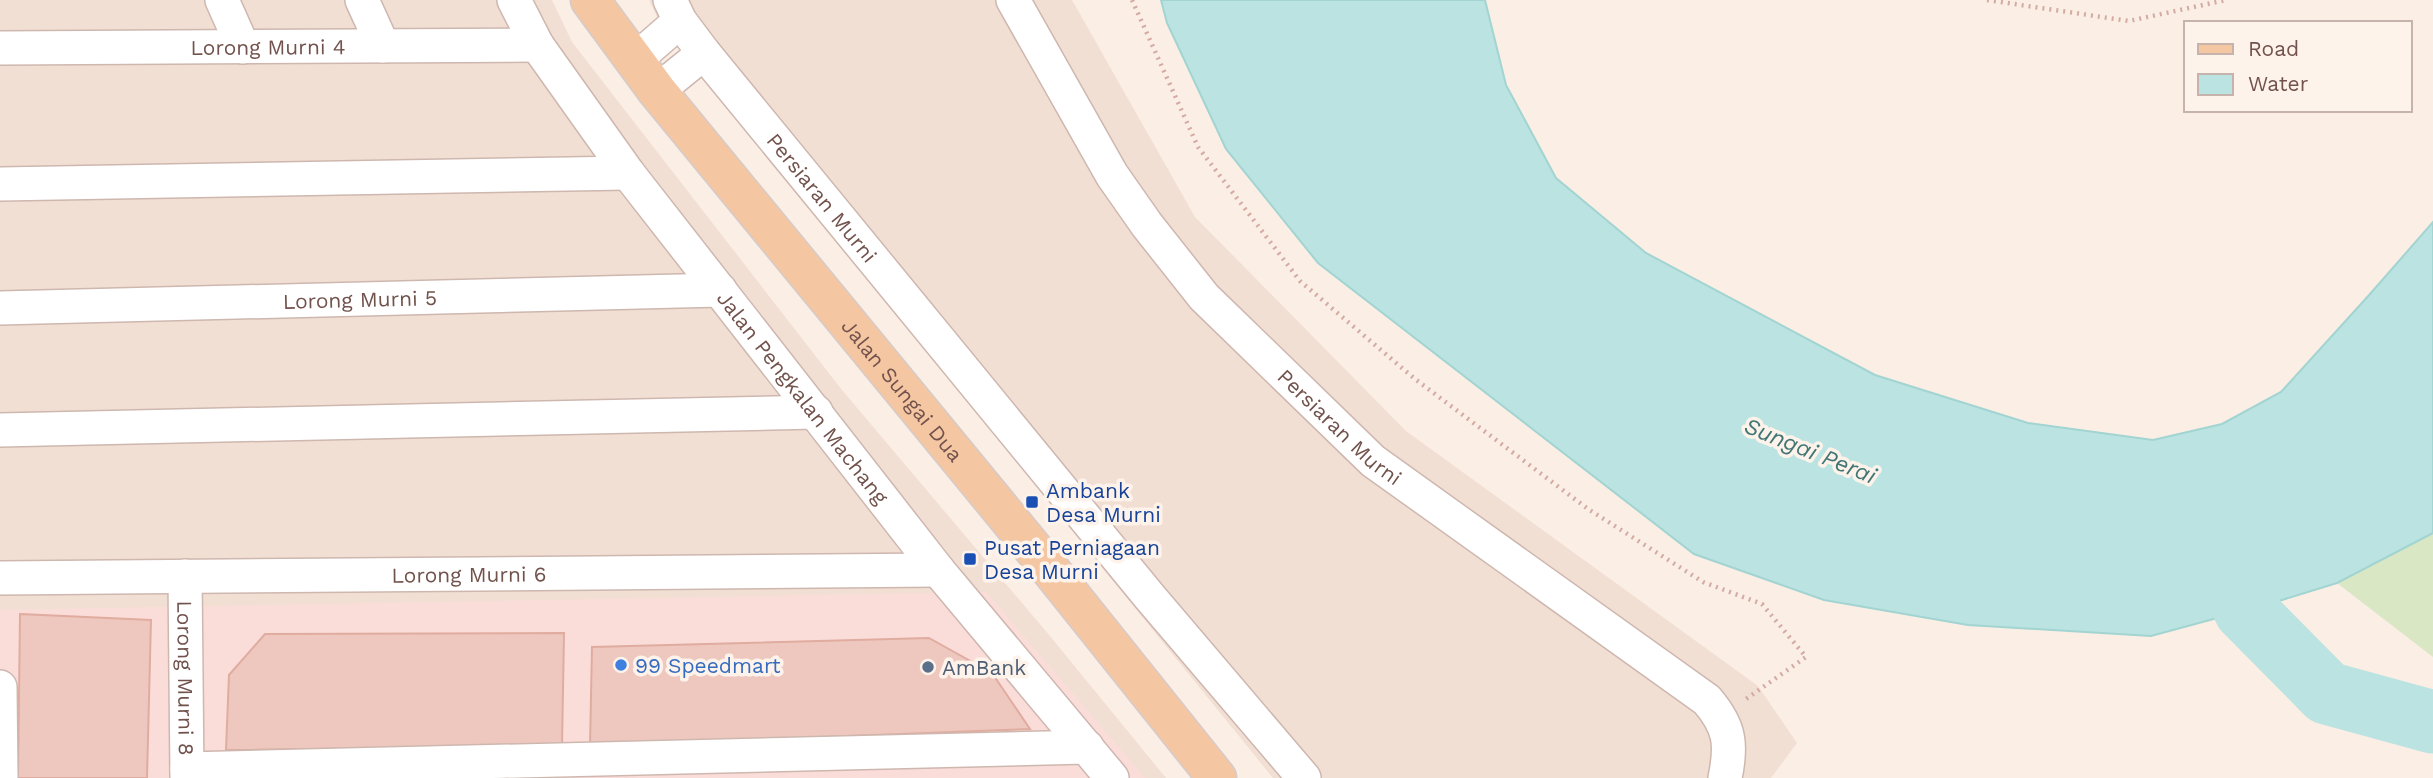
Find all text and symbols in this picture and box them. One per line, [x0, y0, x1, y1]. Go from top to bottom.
legend [2184, 21, 2412, 112]
street label: Lorong Murni 4 [190, 34, 346, 59]
text: Road [2248, 36, 2299, 61]
text: Water [2248, 71, 2309, 96]
street label: Persiaran Murni [762, 128, 883, 267]
street label: Lorong Murni 5 [282, 285, 437, 313]
street label: Jalan Pengkalan Machang [712, 286, 894, 509]
street label: Jalan Sungai Dua [837, 314, 969, 466]
street label: Persiaran Murni [1273, 363, 1407, 490]
water label: Sungai Perai [1740, 412, 1881, 490]
place label: Ambank Desa Murni [1046, 478, 1161, 527]
marker: Ambank Desa Murni [1024, 494, 1040, 510]
place label: Pusat Perniagaan Desa Murni [984, 535, 1160, 584]
marker: Pusat Perniagaan Desa Murni [962, 551, 978, 567]
street label: Lorong Murni 6 [391, 561, 547, 587]
street label: Lorong Murni 8 [173, 600, 199, 756]
place label: 99 Speedmart [635, 653, 781, 678]
place label: AmBank [942, 655, 1026, 680]
marker: 99 Speedmart [613, 657, 629, 673]
marker: AmBank [920, 659, 936, 675]

